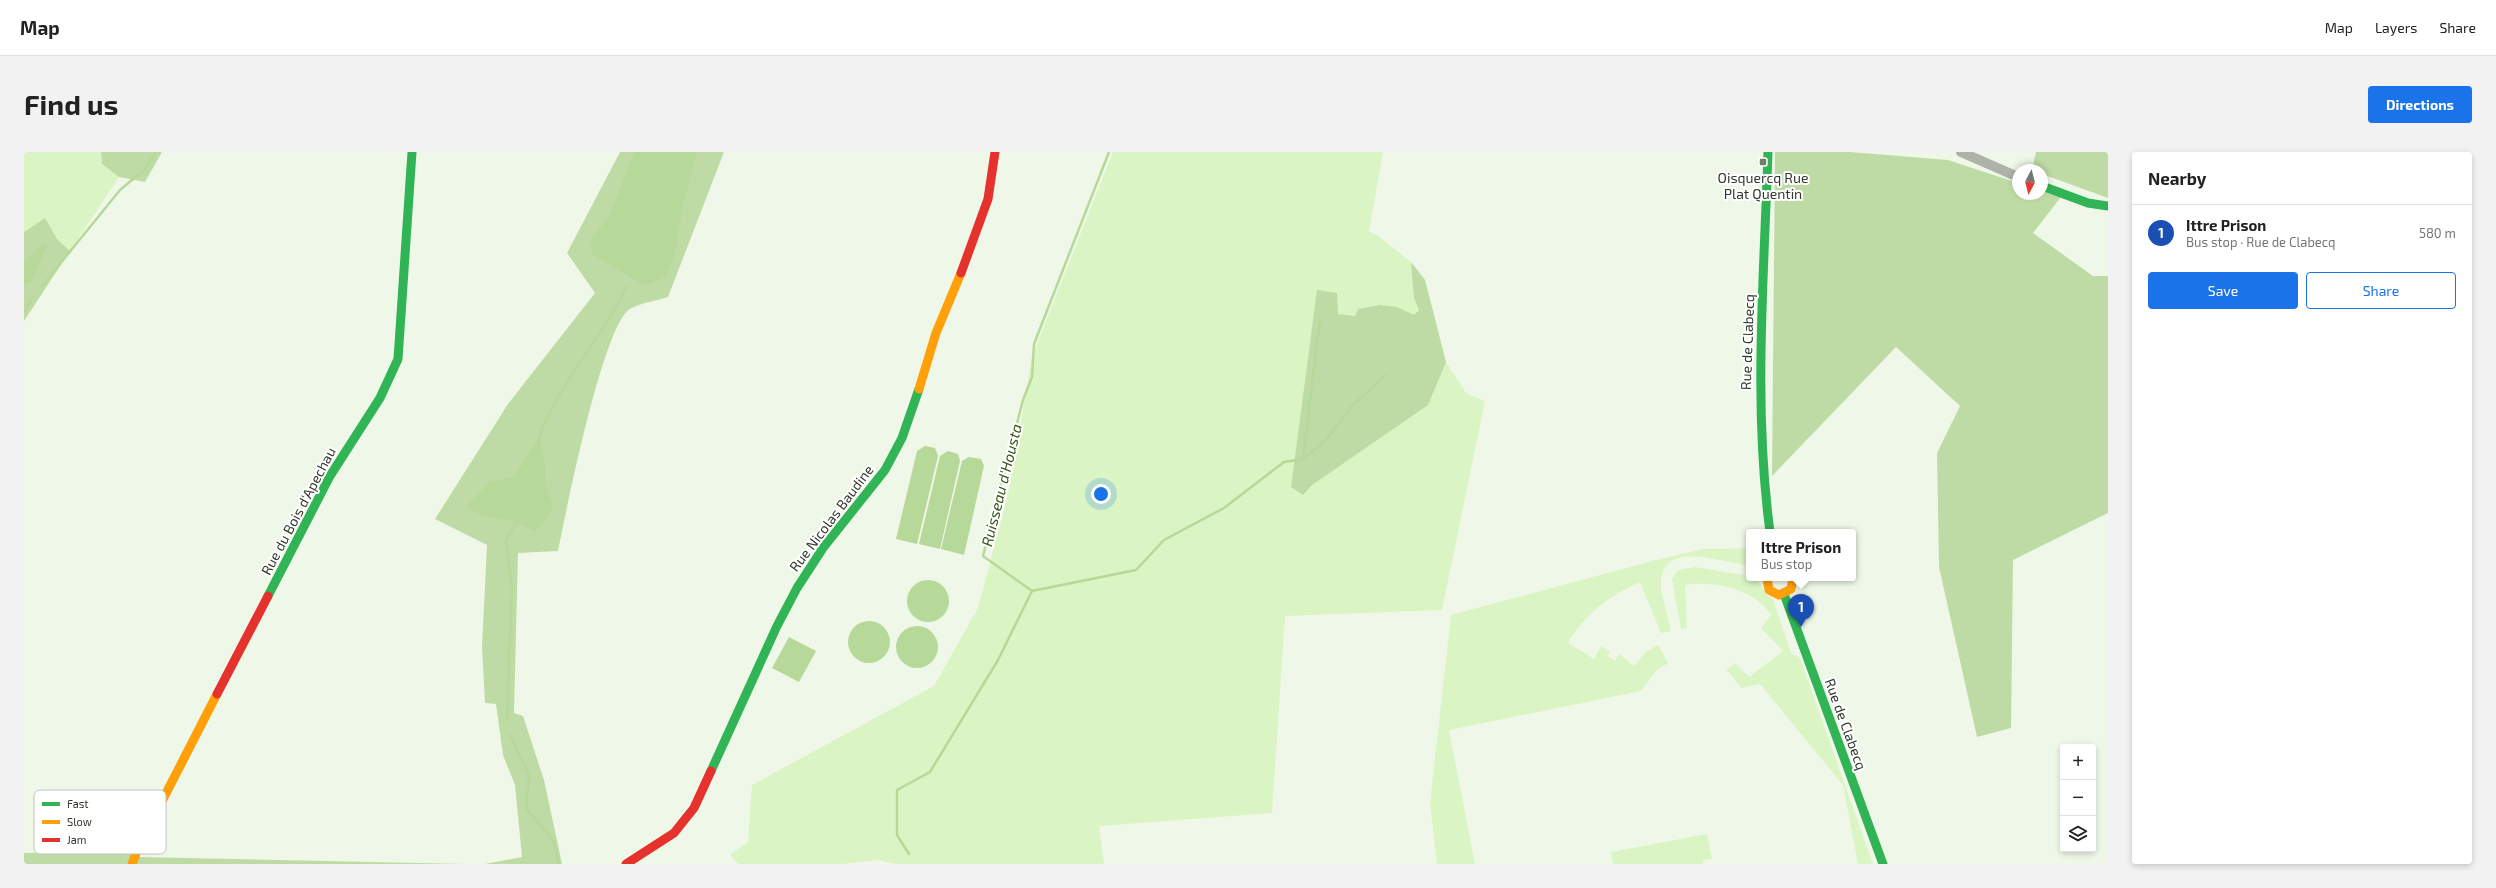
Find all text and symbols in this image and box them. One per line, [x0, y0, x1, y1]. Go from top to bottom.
text: Map [20, 16, 60, 39]
text: Map [2325, 19, 2353, 36]
text: Layers [2375, 19, 2417, 36]
text: Share [2439, 19, 2476, 36]
button: Directions [2368, 86, 2472, 123]
text: Find us [24, 87, 118, 121]
marker: Oisquercq Rue Plat Quentin [1758, 157, 1768, 167]
north arrow [2012, 164, 2048, 200]
text: Nearby [2148, 168, 2206, 188]
place label: Oisquercq Rue Plat Quentin [1718, 169, 1808, 202]
text: Ittre Prison [2186, 216, 2266, 234]
text: 1 [2158, 225, 2164, 241]
text: 580 m [2419, 225, 2456, 241]
text: Bus stop · Rue de Clabecq [2186, 234, 2335, 250]
button: Save [2148, 272, 2298, 309]
button: Share [2306, 272, 2456, 309]
street label: Rue de Clabecq [1737, 294, 1757, 390]
water label: Ruisseau d'Housta [977, 422, 1025, 548]
street label: Rue du Bois d'Apechau [257, 444, 339, 578]
street label: Rue Nicolas Baudine [785, 461, 877, 575]
your location [1091, 484, 1111, 504]
popup [1746, 529, 1856, 581]
text: Ittre Prison [1761, 538, 1841, 556]
text: Bus stop [1761, 556, 1812, 572]
pin: 1 [1788, 594, 1814, 627]
street label: Rue de Clabecq [1822, 676, 1870, 772]
map controls [2060, 744, 2096, 852]
button: + [2060, 744, 2096, 780]
button: − [2060, 780, 2096, 816]
legend [34, 790, 166, 854]
text: Fast [67, 797, 89, 810]
text: Slow [67, 815, 92, 828]
button: layers [2060, 816, 2096, 852]
text: Jam [67, 833, 86, 846]

